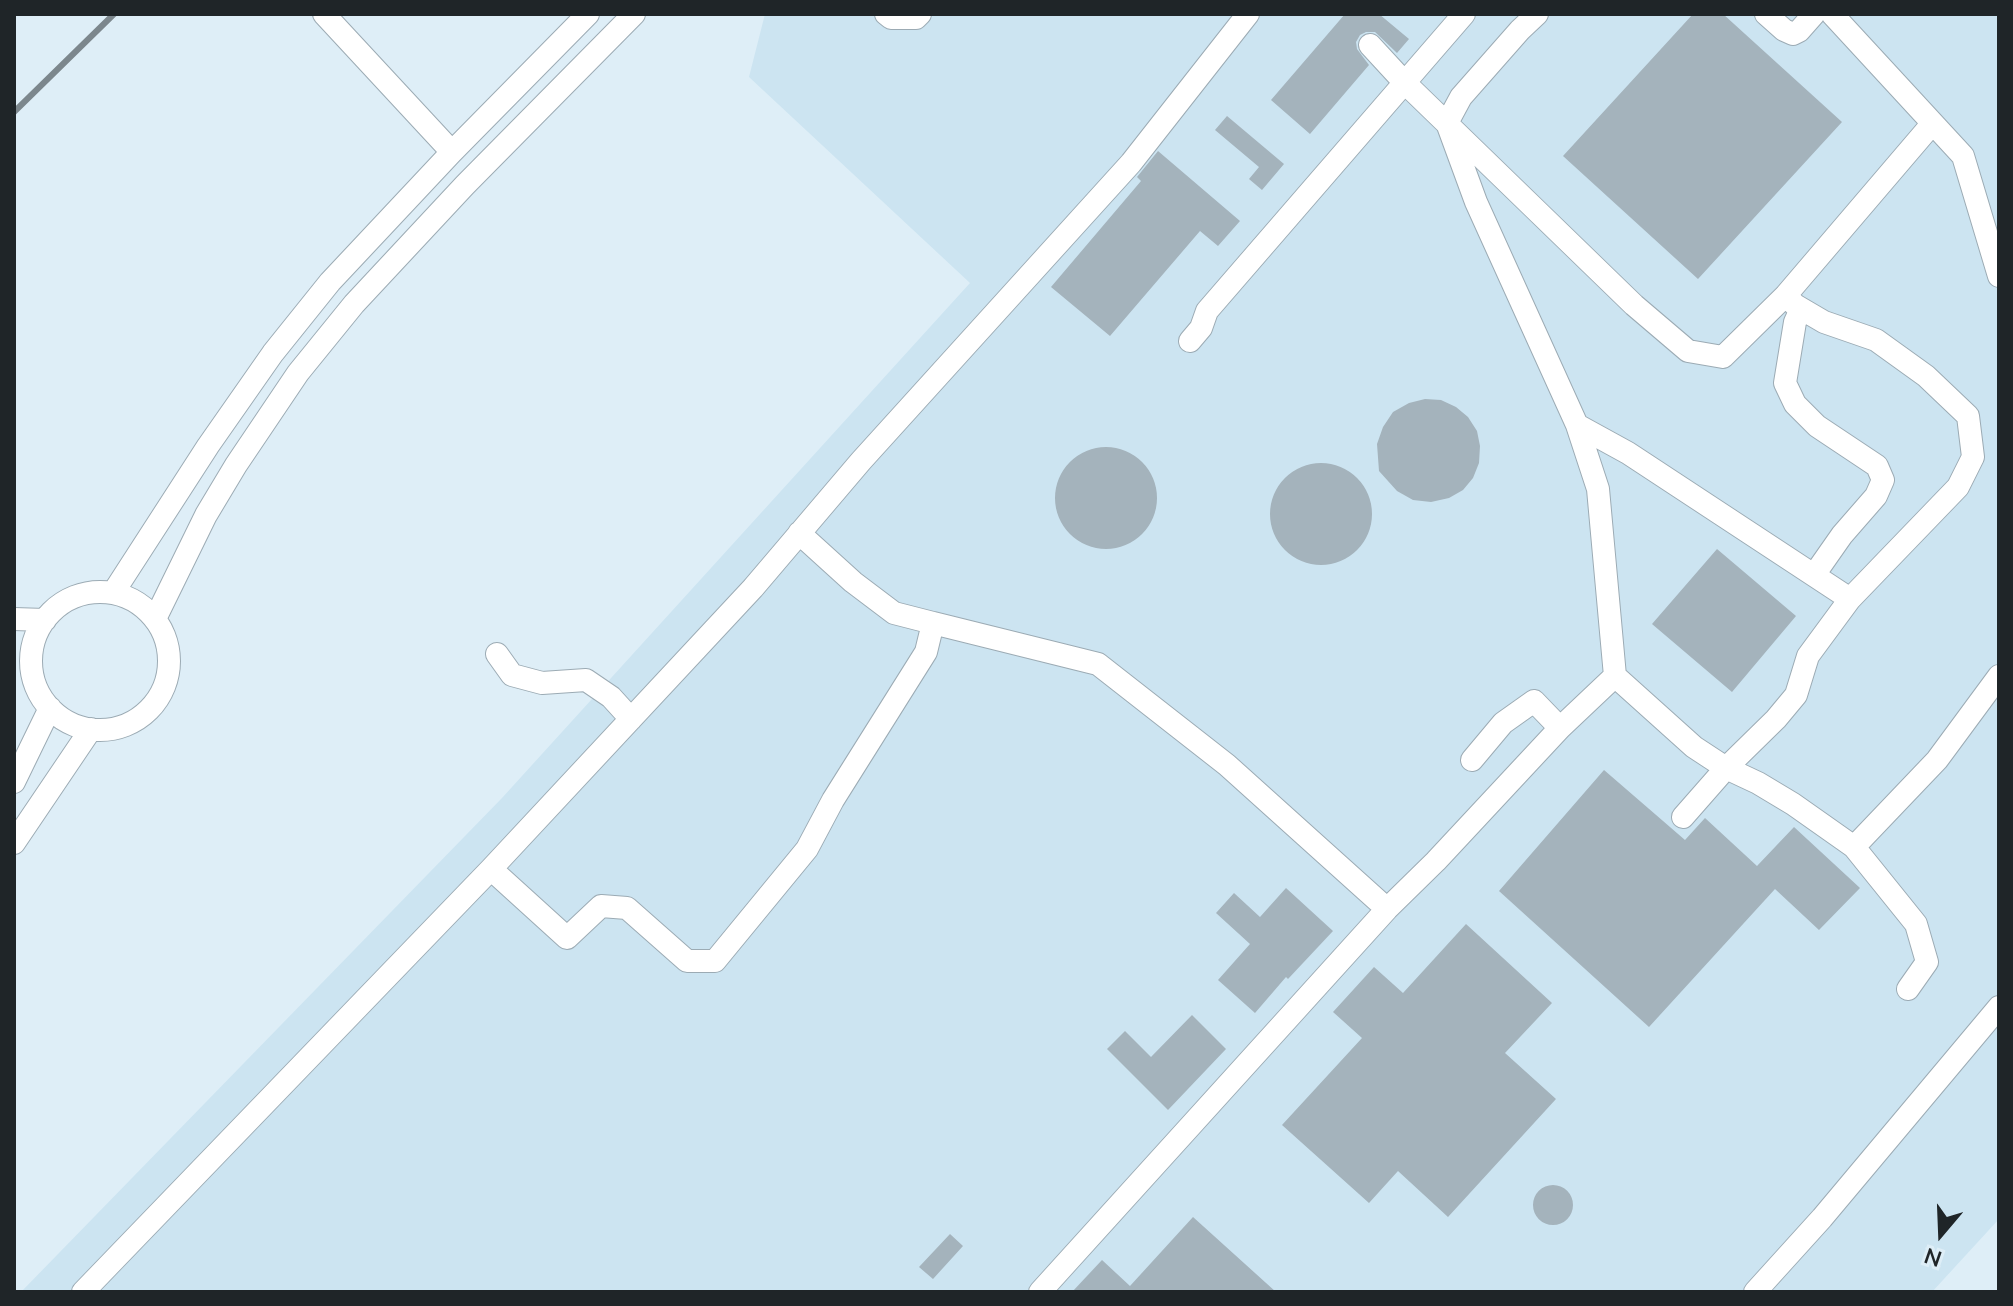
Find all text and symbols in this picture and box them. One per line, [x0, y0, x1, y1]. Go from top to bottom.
north arrow [1901, 1194, 1981, 1274]
text: N [1921, 1240, 1946, 1274]

